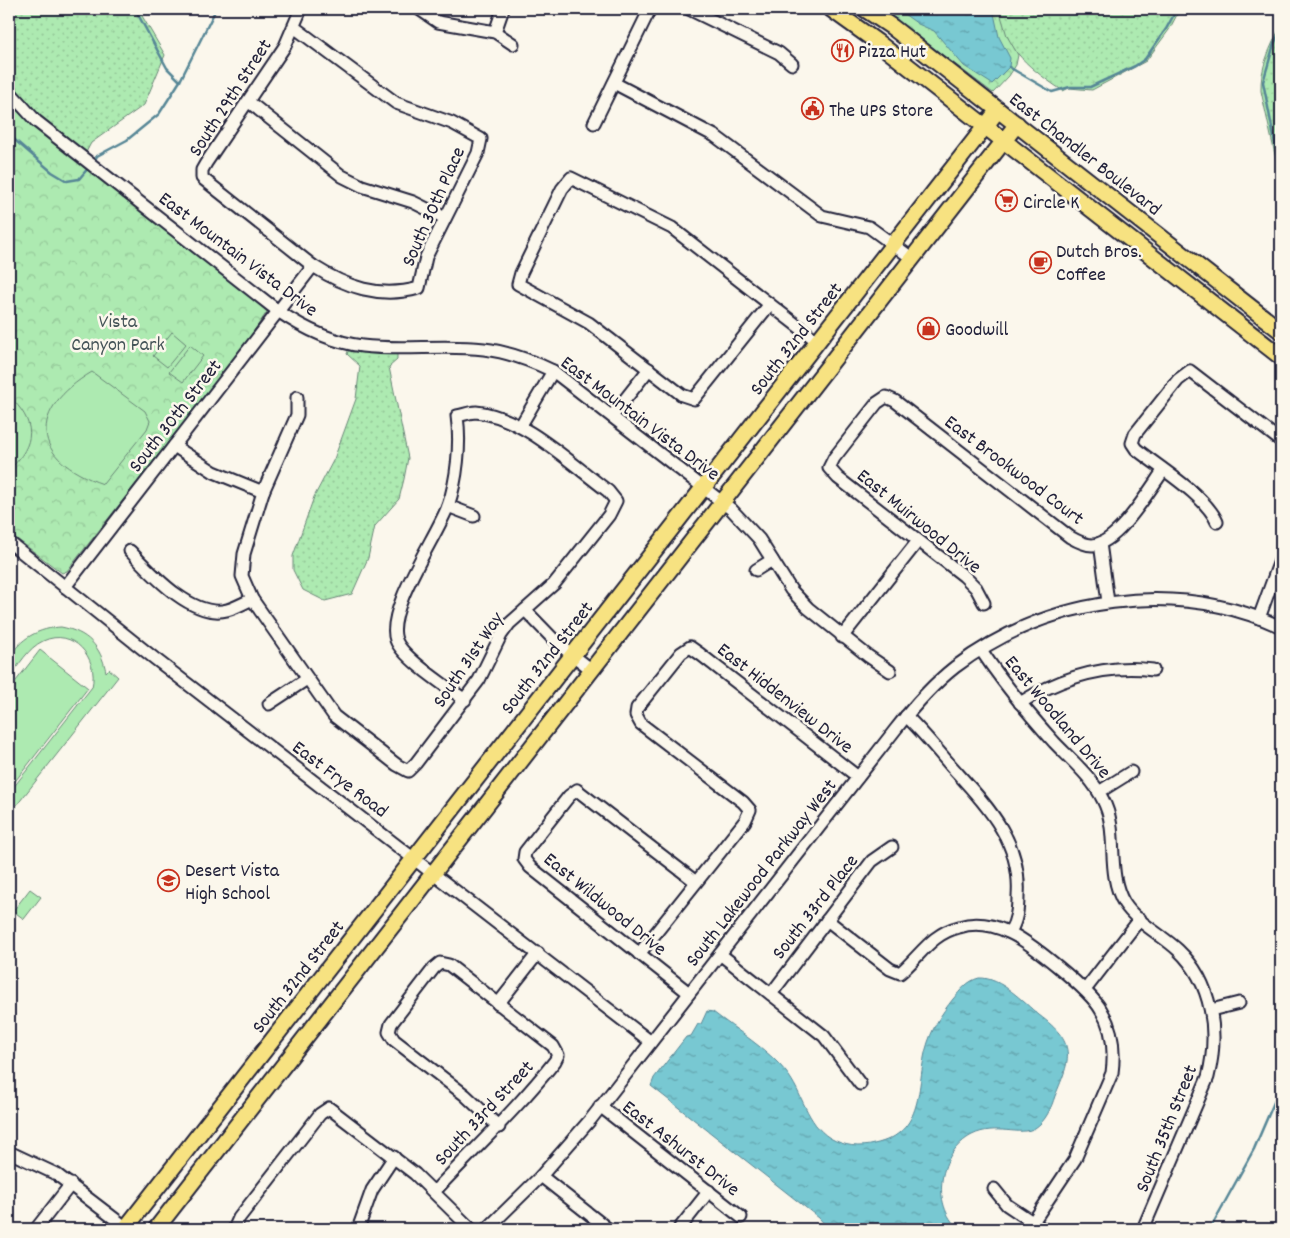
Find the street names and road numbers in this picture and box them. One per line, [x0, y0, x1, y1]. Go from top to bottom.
street label: South 29th Street [183, 34, 280, 163]
street label: East Chandler Boulevard [1002, 87, 1166, 224]
street label: South 30th Place [396, 143, 474, 272]
street label: East Mountain Vista Drive [152, 186, 323, 325]
street label: South 32nd Street [744, 277, 851, 402]
street label: East Mountain Vista Drive [554, 350, 725, 489]
street label: South 30th Street [123, 354, 230, 479]
street label: East Brookwood Court [937, 409, 1089, 533]
street label: East Muirwood Drive [850, 463, 987, 582]
street label: South 32nd Street [495, 596, 602, 721]
street label: South 31st Way [427, 606, 512, 714]
street label: East Hiddenview Drive [710, 637, 858, 762]
street label: East Woodland Drive [997, 650, 1117, 786]
street label: East Frye Road [285, 735, 393, 826]
street label: South Lakewood Parkway West [680, 774, 845, 974]
street label: East Wildwood Drive [537, 847, 672, 964]
street label: South 33rd Place [766, 849, 867, 966]
street label: South 32nd Street [246, 915, 353, 1040]
street label: South 33rd Street [429, 1055, 542, 1173]
street label: South 35th Street [1129, 1061, 1206, 1197]
street label: East Ashurst Drive [615, 1095, 745, 1204]

